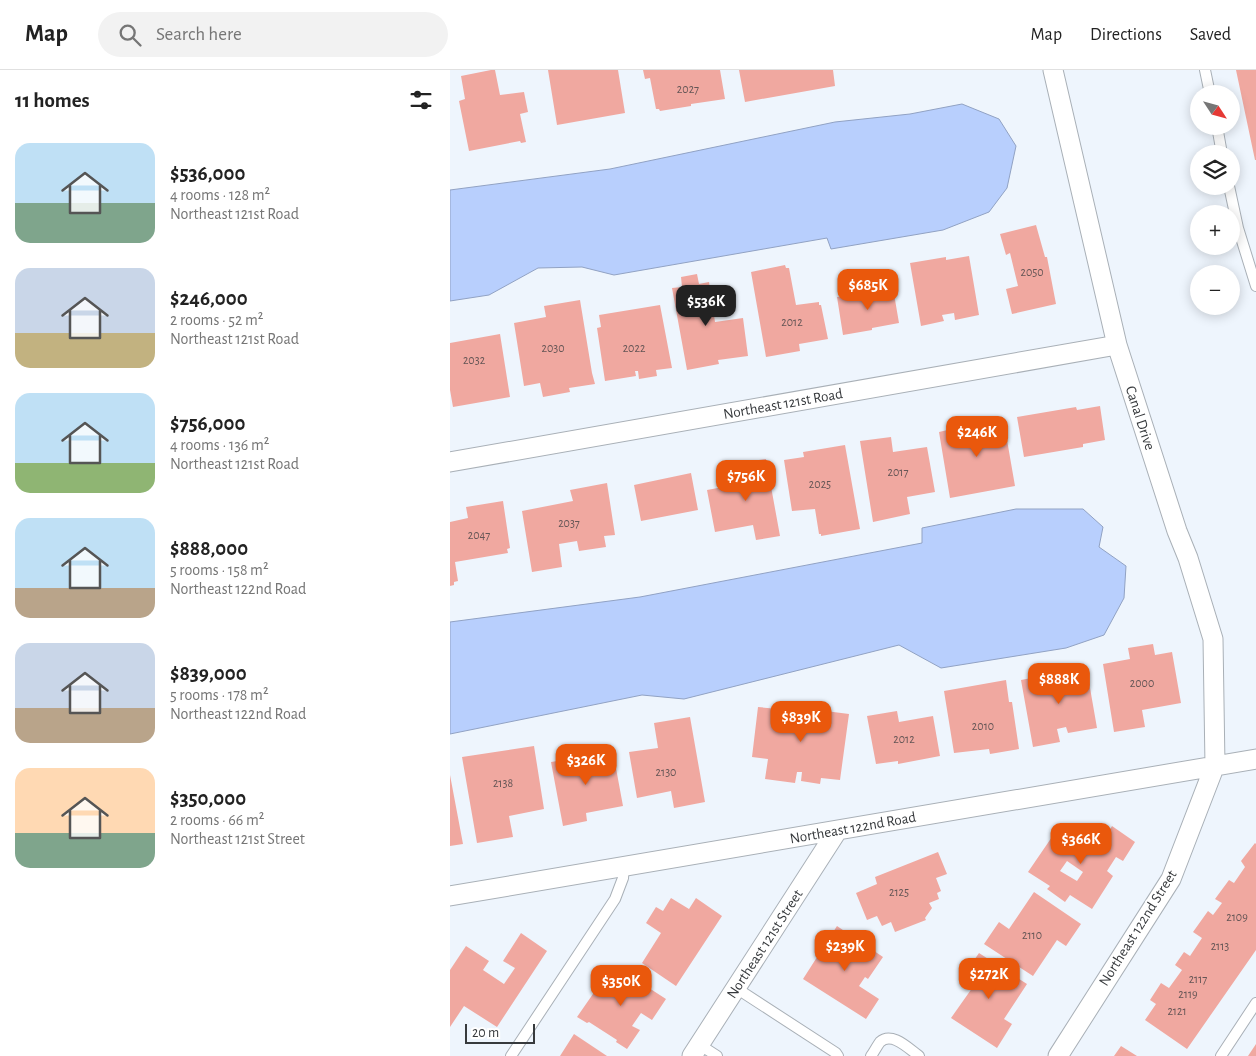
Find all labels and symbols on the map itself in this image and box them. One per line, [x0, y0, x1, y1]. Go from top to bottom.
house number: 2027 [677, 83, 699, 95]
north arrow [1190, 85, 1240, 135]
house number: 2050 [1020, 266, 1044, 278]
pin: $685K [833, 268, 903, 311]
pin: $536K [671, 284, 741, 327]
house number: 2012 [781, 316, 803, 328]
house number: 2030 [541, 342, 565, 354]
house number: 2022 [623, 342, 646, 354]
house number: 2032 [463, 354, 486, 366]
street label: Canal Drive [1123, 384, 1157, 452]
street label: Northeast 121st Road [722, 386, 844, 422]
pin: $246K [942, 416, 1012, 458]
pin: $756K [711, 460, 781, 502]
house number: 2017 [888, 466, 908, 478]
house number: 2025 [809, 478, 831, 490]
house number: 2037 [558, 517, 580, 529]
house number: 2047 [468, 529, 490, 541]
pin: $888K [1024, 662, 1094, 705]
house number: 2000 [1130, 677, 1154, 689]
pin: $839K [766, 700, 836, 743]
house number: 2010 [972, 720, 994, 732]
house number: 2012 [893, 733, 915, 745]
pin: $326K [551, 744, 621, 786]
house number: 2130 [656, 766, 676, 778]
house number: 2138 [493, 777, 513, 789]
street label: Northeast 122nd Road [789, 809, 917, 846]
pin: $366K [1046, 822, 1116, 865]
street label: Northeast 122nd Street [1096, 867, 1180, 989]
house number: 2125 [889, 886, 909, 898]
street label: Northeast 121st Street [724, 887, 806, 1001]
house number: 2109 [1226, 911, 1248, 923]
house number: 2110 [1022, 929, 1042, 941]
pin: $239K [810, 930, 880, 972]
house number: 2113 [1211, 940, 1229, 952]
pin: $272K [954, 958, 1024, 1000]
pin: $350K [586, 964, 656, 1007]
house number: 2117 [1189, 973, 1207, 985]
house number: 2119 [1178, 988, 1198, 1000]
house number: 2121 [1167, 1005, 1187, 1017]
scale bar [465, 1021, 535, 1044]

